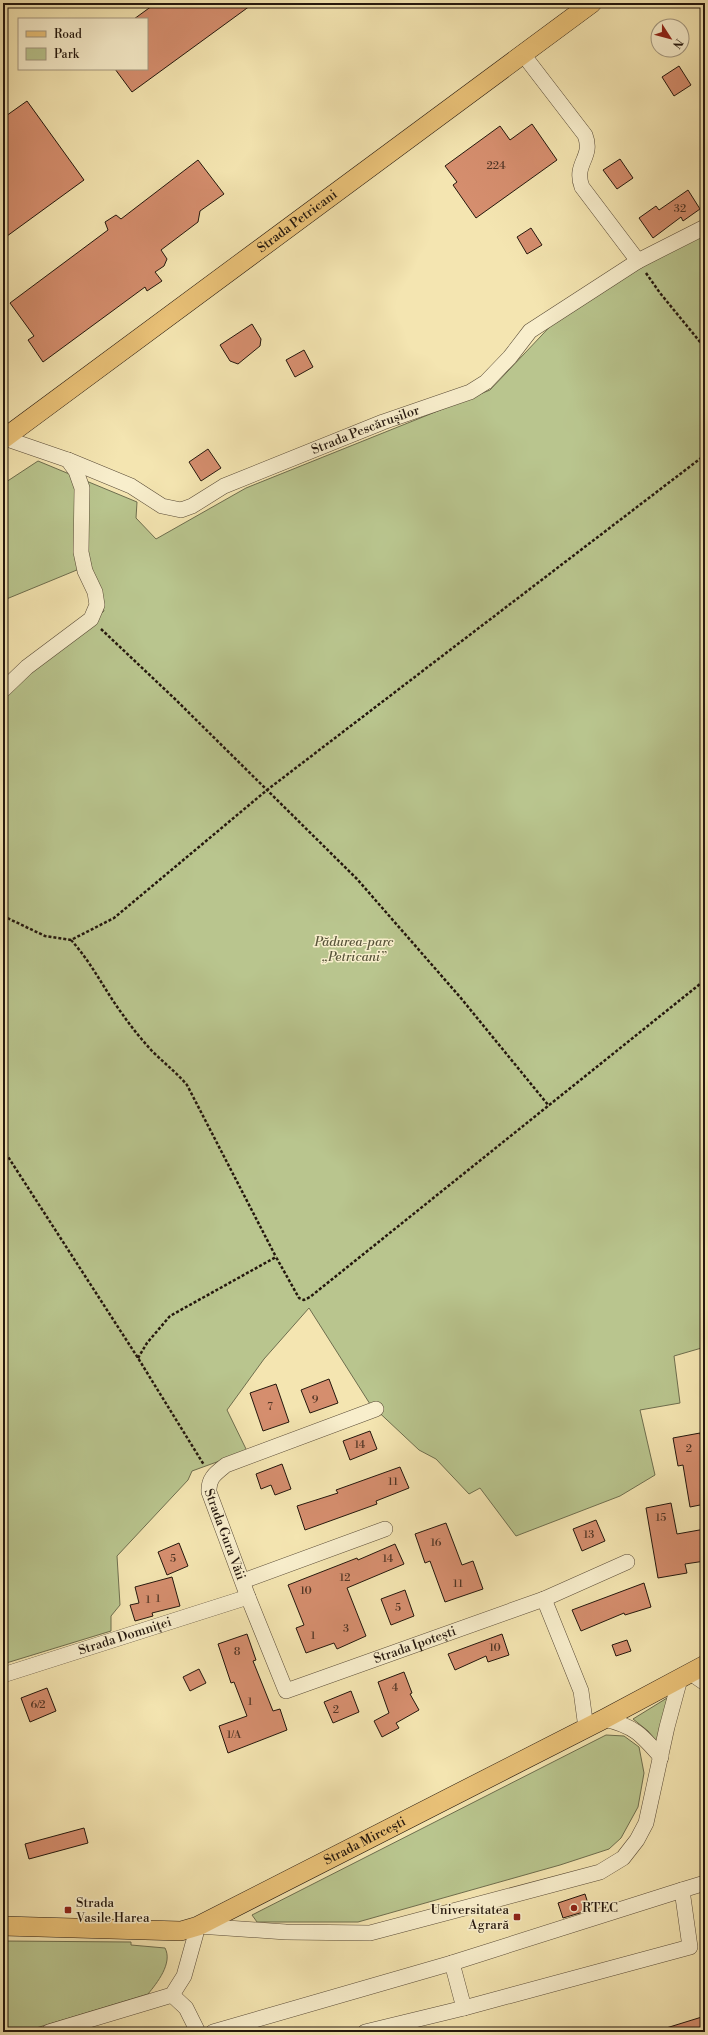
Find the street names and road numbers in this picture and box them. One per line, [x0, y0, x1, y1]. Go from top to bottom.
street label: Strada Petricani [254, 186, 340, 256]
street label: Strada Pescărușilor [309, 402, 422, 458]
street label: Strada Gura Văii [201, 1487, 249, 1582]
street label: Strada Domniței [76, 1614, 174, 1659]
street label: Strada Ipotești [372, 1623, 458, 1667]
street label: Strada Mircești [321, 1813, 409, 1869]

